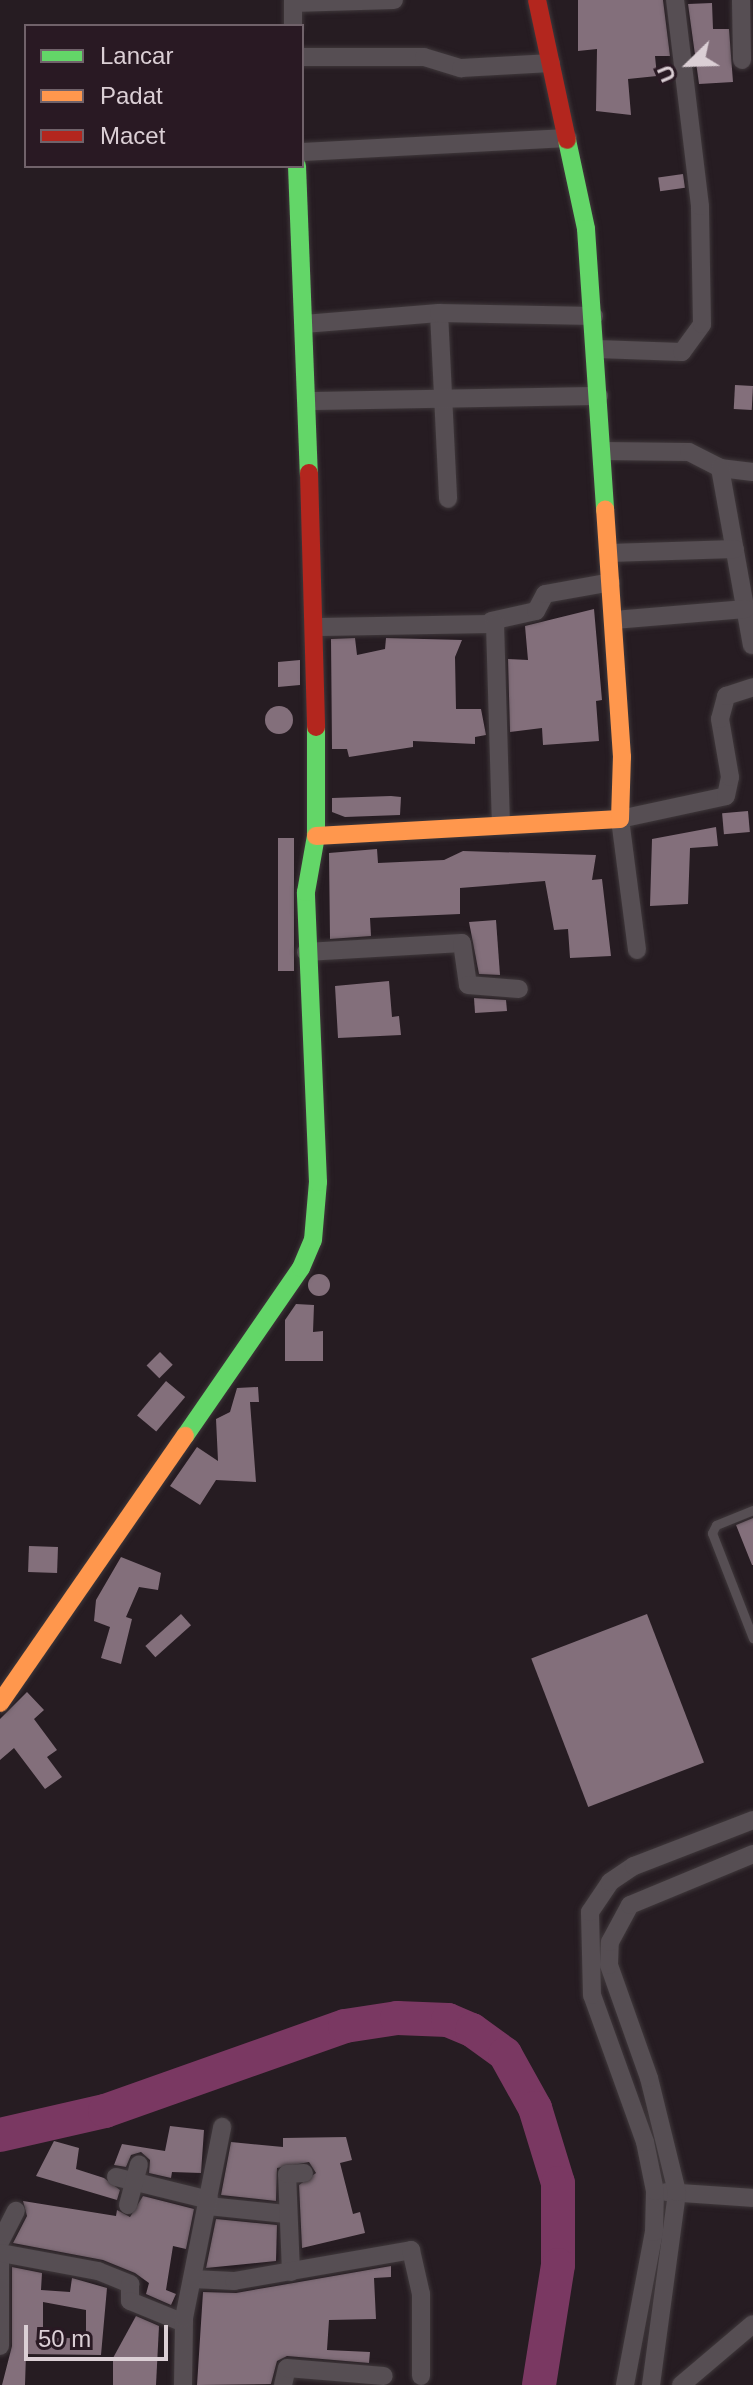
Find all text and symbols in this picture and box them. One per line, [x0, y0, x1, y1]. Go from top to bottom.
legend [24, 24, 304, 168]
north arrow [649, 24, 729, 104]
text: Lancar [100, 42, 173, 69]
text: U [652, 61, 681, 86]
text: Padat [100, 82, 163, 109]
text: Macet [100, 122, 165, 149]
scale bar [28, 2309, 172, 2359]
text: 50 m [38, 2325, 91, 2352]

